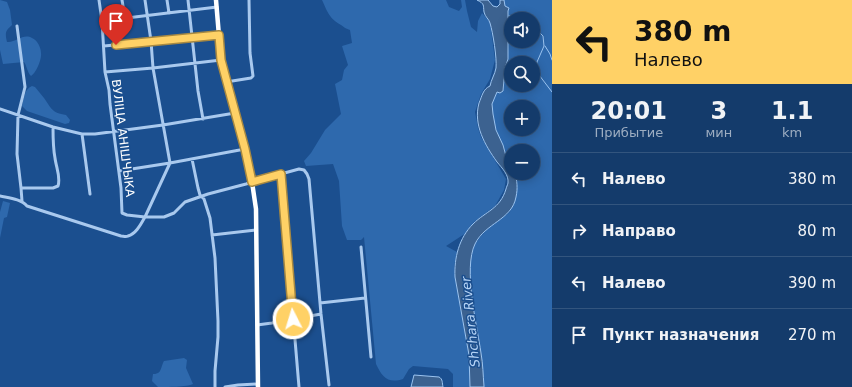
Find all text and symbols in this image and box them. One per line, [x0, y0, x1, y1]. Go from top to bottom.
pin [99, 4, 133, 45]
icon: arrive [105, 10, 127, 32]
map controls [504, 12, 540, 180]
button: sound [504, 12, 540, 48]
text: 380 m [634, 15, 731, 48]
icon: left [568, 16, 620, 68]
text: Налево [634, 49, 703, 70]
button: search [504, 56, 540, 92]
street label: ВУЛІЦА АНІШЧЫКА [109, 78, 137, 198]
text: 20:01 [591, 97, 667, 125]
text: 3 [711, 97, 727, 125]
text: 1.1 [771, 97, 813, 125]
button: + [504, 100, 540, 136]
text: Прибытие [594, 125, 663, 140]
text: мин [706, 125, 732, 140]
text: km [782, 125, 802, 140]
button: − [504, 144, 540, 180]
icon: left [568, 168, 590, 190]
text: Налево [602, 170, 666, 188]
text: 380 m [788, 170, 836, 188]
icon: right [568, 220, 590, 242]
text: Направо [602, 222, 676, 240]
text: 80 m [798, 222, 836, 240]
icon: left [568, 272, 590, 294]
water label: Shchara River [458, 274, 483, 368]
text: Налево [602, 274, 666, 292]
text: 390 m [788, 274, 836, 292]
position arrow [272, 298, 314, 340]
icon: arrive [568, 324, 590, 346]
text: Пункт назначения [602, 326, 759, 344]
text: 270 m [788, 326, 836, 344]

